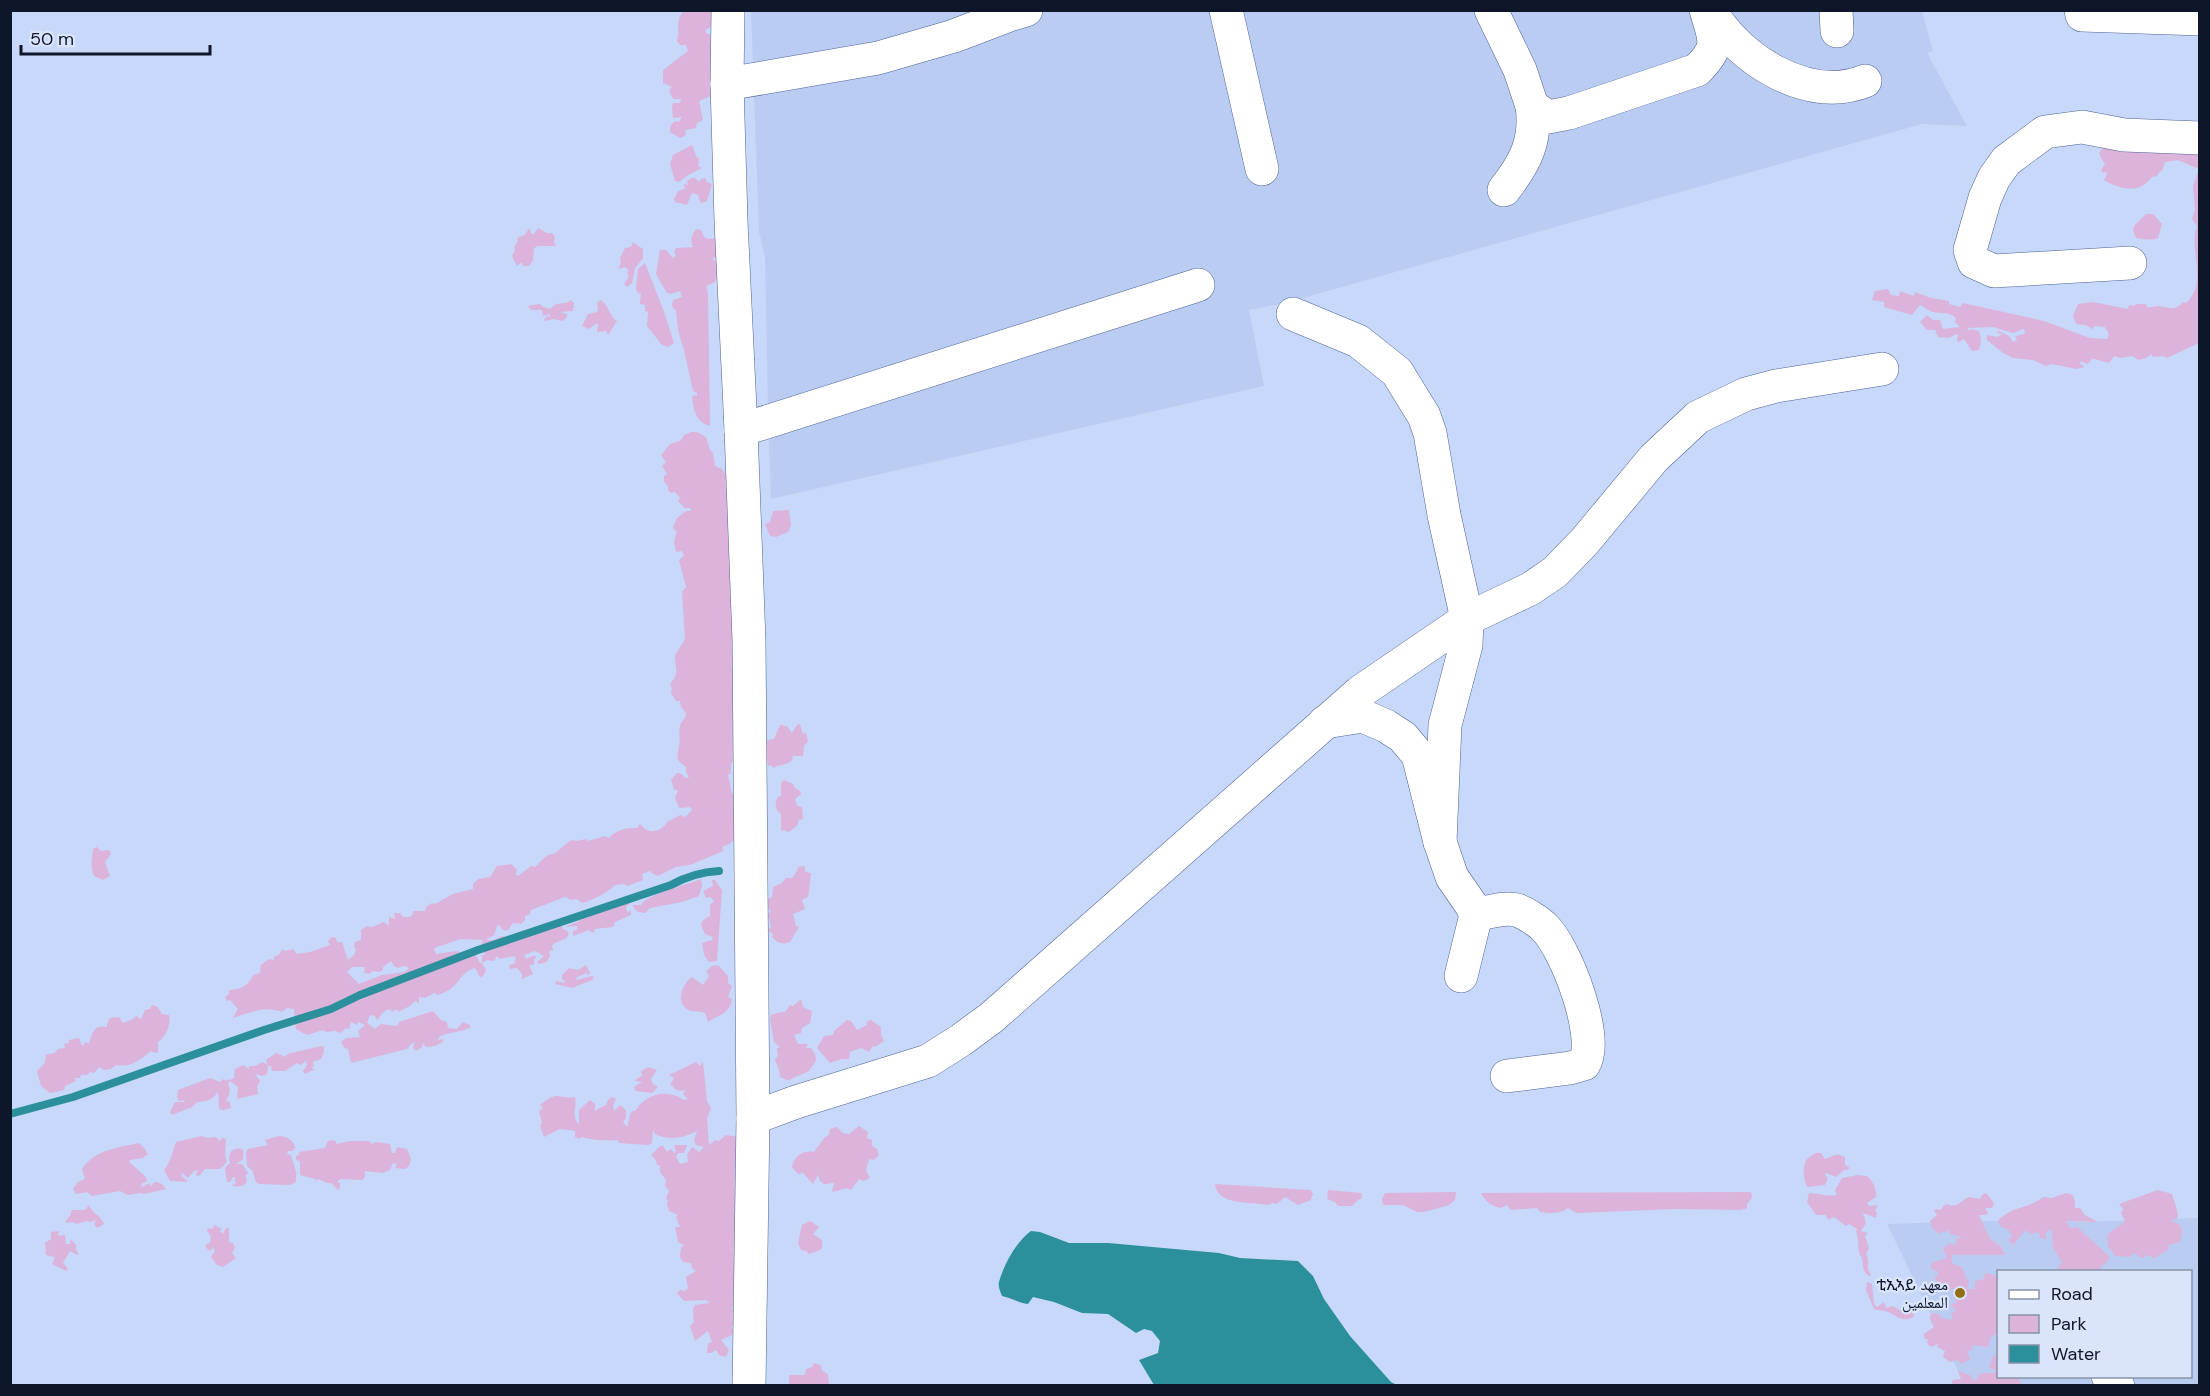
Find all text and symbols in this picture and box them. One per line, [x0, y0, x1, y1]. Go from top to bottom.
scale bar [21, 18, 210, 56]
text: 50 m [30, 27, 74, 51]
legend [1997, 1270, 2192, 1378]
place label: ቲኢኣይ معهد المعلمين [1876, 1274, 1948, 1313]
text: Road [2051, 1282, 2093, 1306]
marker: ቲኢኣይ معهد المعلمين [1953, 1286, 1967, 1300]
text: Park [2051, 1312, 2087, 1336]
text: Water [2051, 1342, 2101, 1366]

